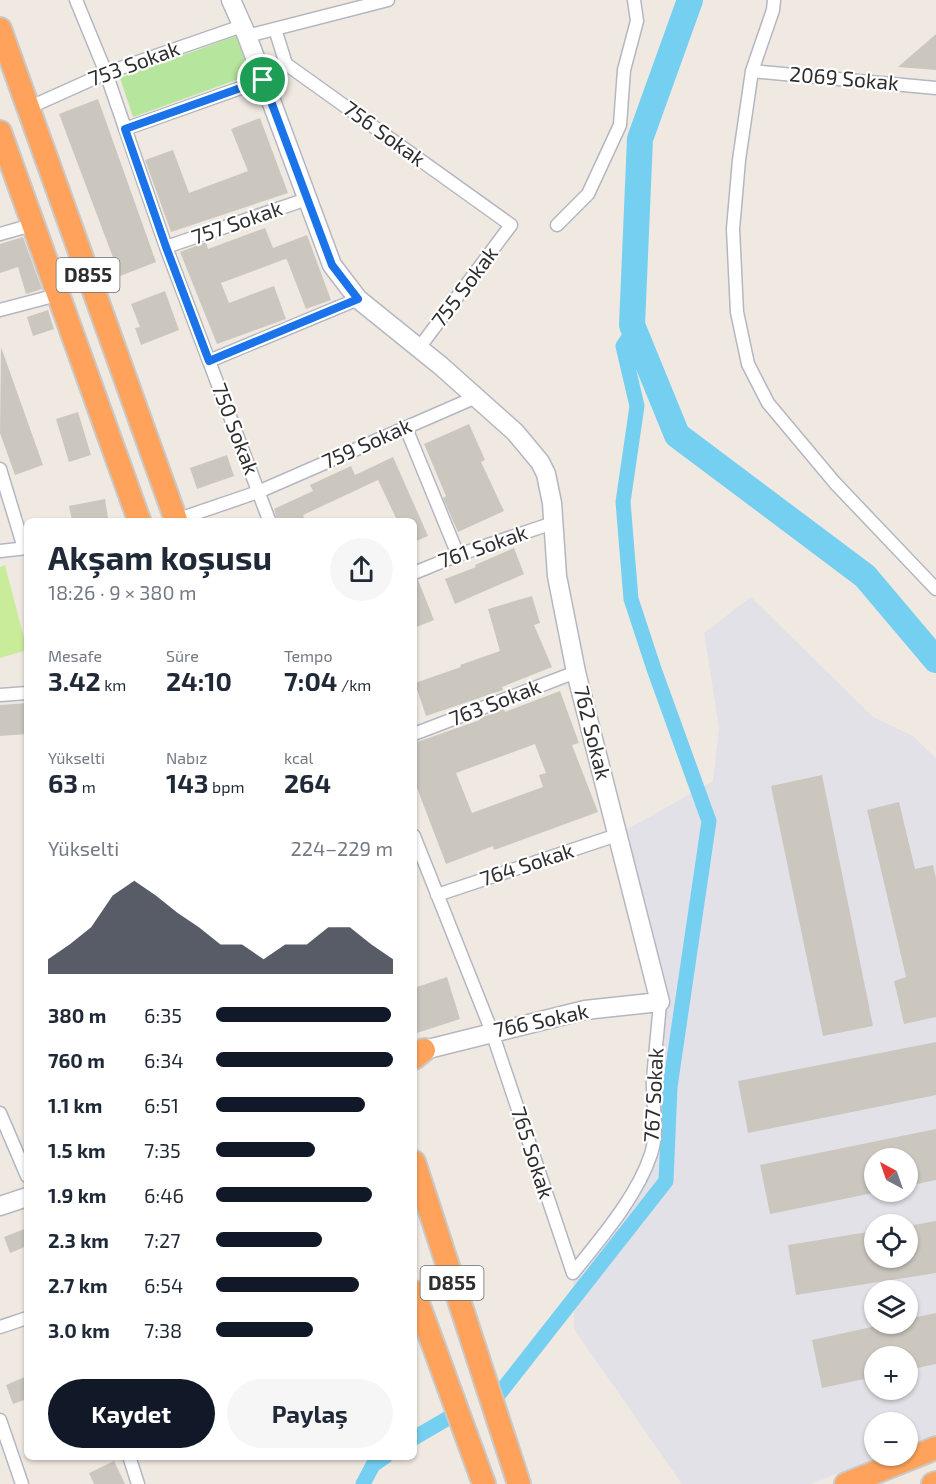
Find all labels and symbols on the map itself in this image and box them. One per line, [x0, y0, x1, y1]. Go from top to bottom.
street label: 753 Sokak [85, 34, 183, 91]
pin [237, 54, 288, 105]
street label: 2069 Sokak [788, 60, 900, 95]
street label: 756 Sokak [339, 95, 431, 171]
street label: 757 Sokak [188, 194, 285, 249]
street label: 755 Sokak [425, 241, 502, 331]
road number: D855 [56, 258, 119, 292]
street label: 750 Sokak [208, 379, 265, 478]
street label: 759 Sokak [318, 412, 415, 473]
street label: 761 Sokak [435, 519, 531, 572]
street label: 763 Sokak [445, 673, 544, 730]
street label: 762 Sokak [570, 683, 617, 782]
street label: 764 Sokak [477, 837, 577, 890]
street label: 766 Sokak [491, 997, 591, 1042]
street label: 767 Sokak [638, 1047, 667, 1143]
street label: 765 Sokak [507, 1103, 560, 1202]
north arrow [864, 1148, 918, 1202]
road number: D855 [420, 1266, 484, 1300]

